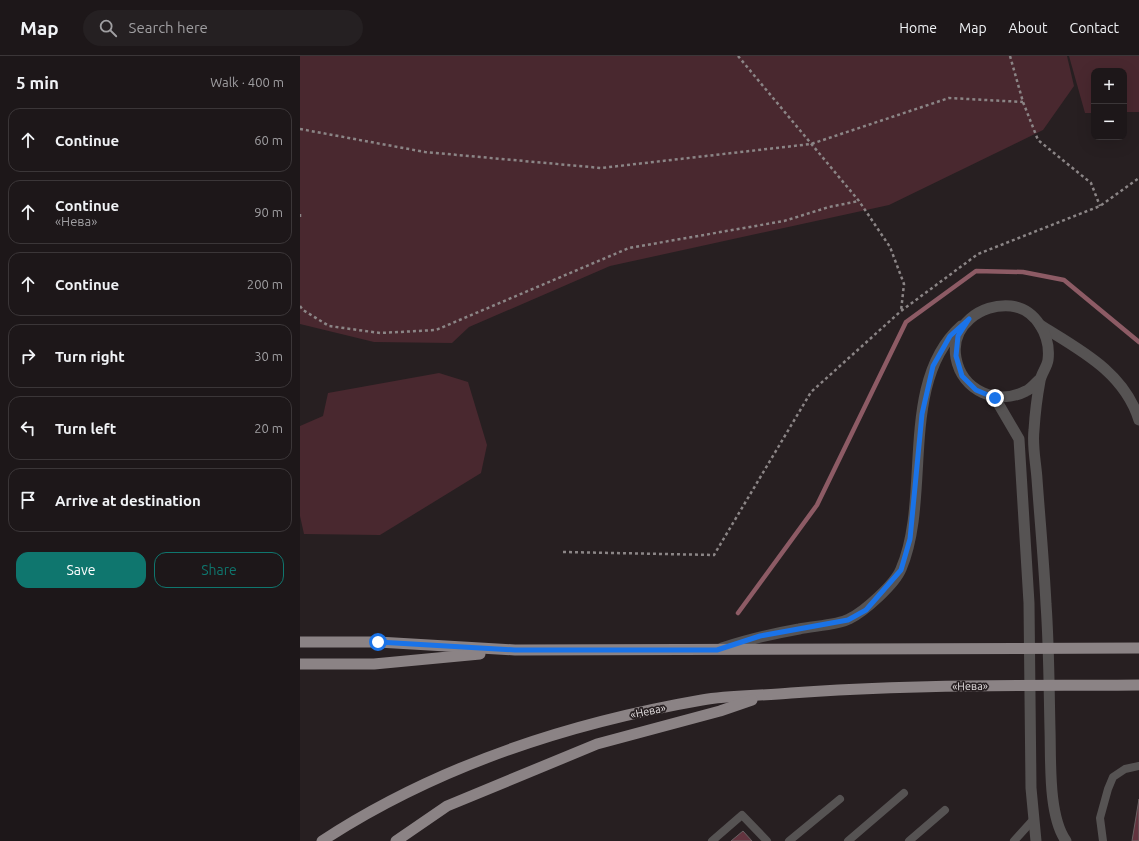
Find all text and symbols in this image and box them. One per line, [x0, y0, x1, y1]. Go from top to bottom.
search box [83, 10, 363, 46]
text: Map [20, 17, 59, 39]
icon: search [97, 17, 119, 39]
text: Search here [129, 19, 208, 36]
text: Home [899, 20, 937, 36]
text: Map [959, 20, 987, 36]
text: About [1009, 20, 1048, 36]
text: Contact [1070, 20, 1119, 36]
map controls [1091, 68, 1127, 140]
button: + [1091, 68, 1127, 104]
text: 5 min [16, 73, 59, 92]
text: Walk · 400 m [210, 75, 284, 89]
button: − [1091, 104, 1127, 140]
icon: ahead [17, 129, 39, 151]
text: Continue [55, 132, 119, 149]
text: 60 m [254, 133, 283, 147]
text: Continue [55, 197, 119, 214]
icon: ahead [17, 201, 39, 223]
text: 90 m [254, 205, 283, 219]
text: «Нева» [55, 214, 97, 228]
icon: ahead [17, 273, 39, 295]
text: Continue [55, 276, 119, 293]
text: 200 m [247, 277, 283, 291]
icon: right [17, 345, 39, 367]
text: Turn right [55, 348, 125, 365]
text: 30 m [254, 349, 283, 363]
route end [986, 389, 1004, 407]
icon: left [17, 417, 39, 439]
text: Turn left [55, 420, 116, 437]
text: 20 m [254, 421, 283, 435]
icon: arrive [17, 489, 39, 511]
text: Arrive at destination [55, 492, 201, 509]
button: Save [16, 552, 146, 588]
button: Share [154, 552, 284, 588]
route start [369, 633, 387, 651]
street label: «Нева» [952, 680, 988, 692]
street label: «Нева» [629, 701, 667, 721]

